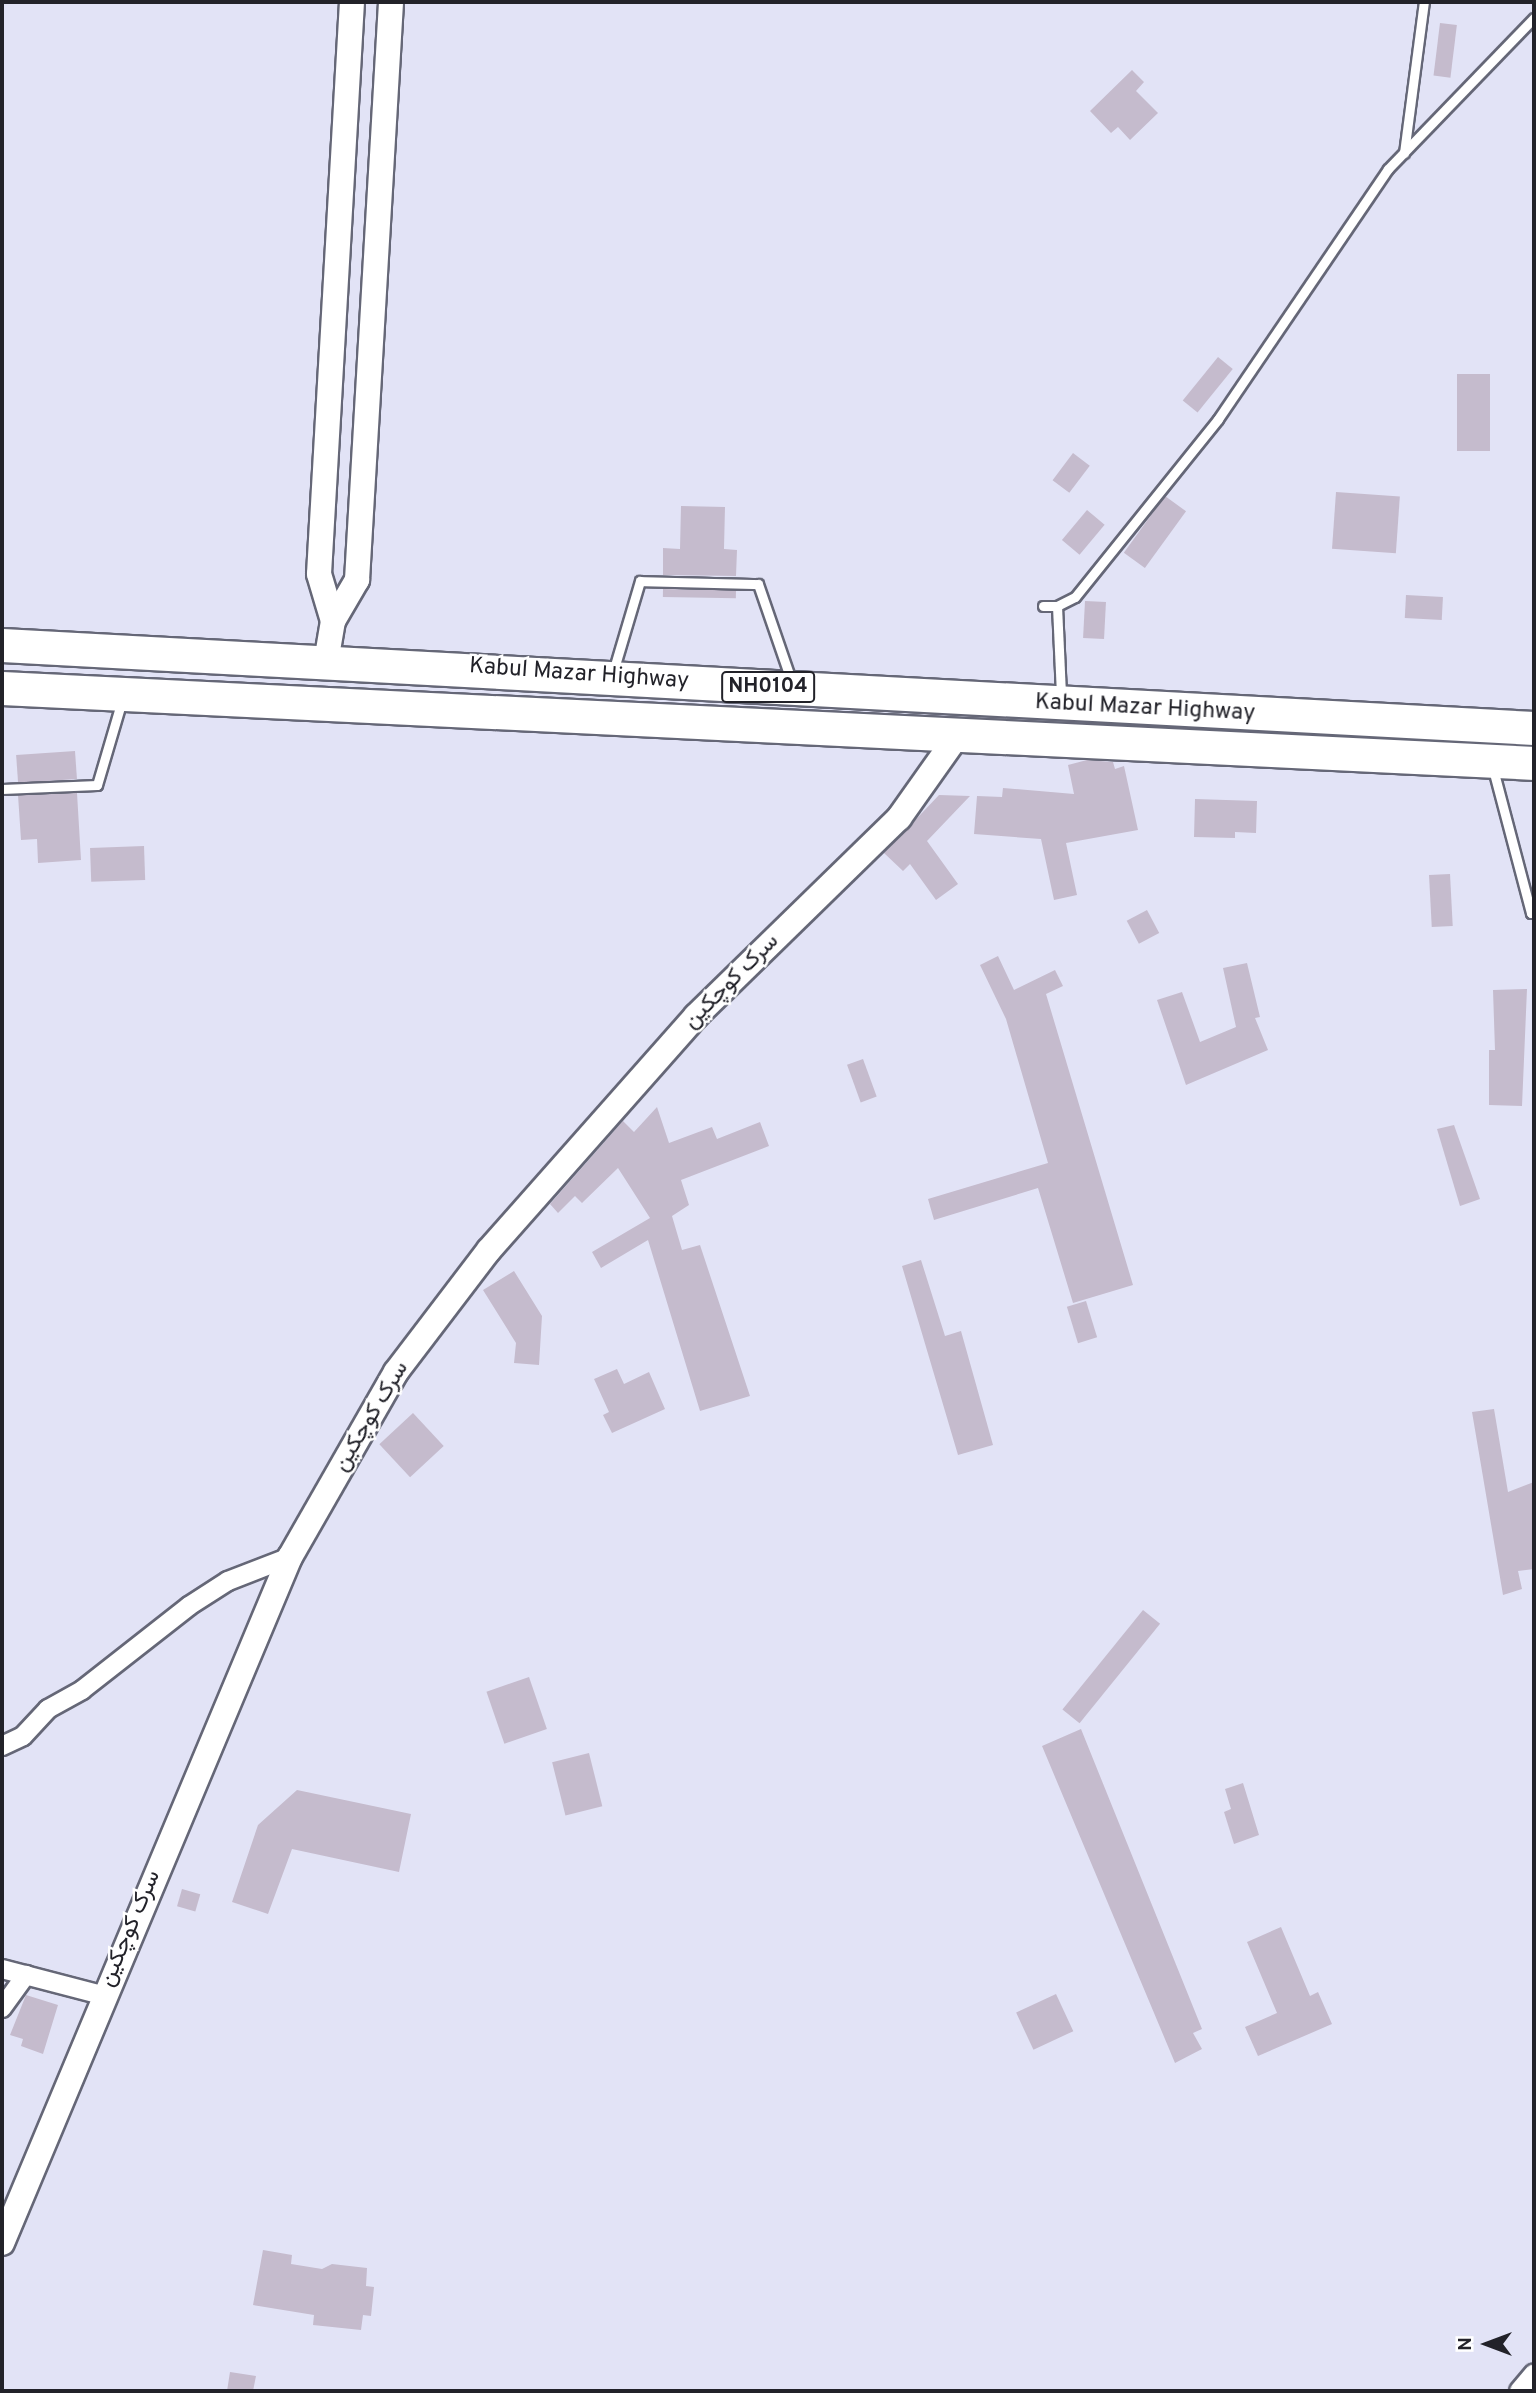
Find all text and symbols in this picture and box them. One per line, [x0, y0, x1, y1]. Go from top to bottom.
street label: Kabul Mazar Highway [468, 654, 690, 696]
road number: NH0104 [721, 670, 815, 704]
street label: Kabul Mazar Highway [1034, 689, 1256, 729]
street label: سرک کوچکین [678, 928, 786, 1036]
street label: سرک کوچکین [328, 1357, 416, 1477]
street label: سرک کوچکین [94, 1867, 168, 1991]
north arrow [1452, 2309, 1522, 2379]
text: N [1454, 2337, 1478, 2351]

